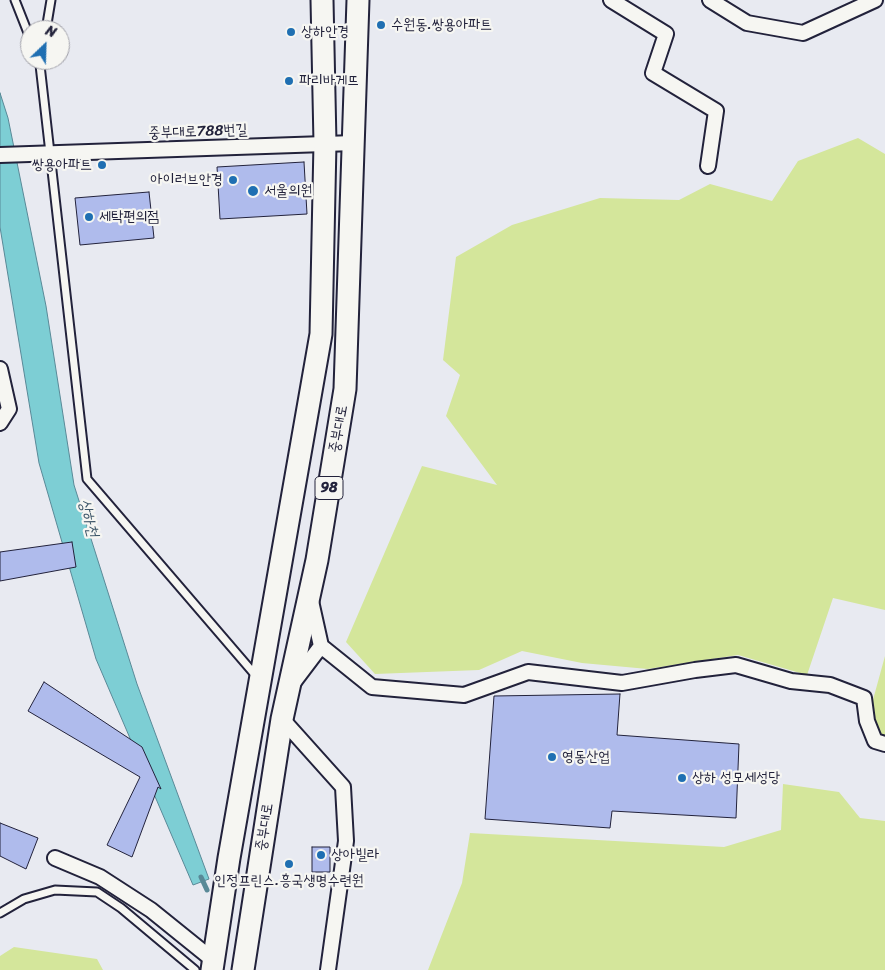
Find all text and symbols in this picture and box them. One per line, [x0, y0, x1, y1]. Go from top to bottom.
place label: 수원동.쌍용아파트 [391, 16, 492, 34]
text: N [41, 18, 60, 45]
marker: 수원동.쌍용아파트 [375, 19, 387, 31]
north arrow [20, 20, 70, 70]
place label: 상하안경 [301, 23, 349, 41]
marker: 상하안경 [285, 26, 297, 38]
place label: 파리바게뜨 [299, 72, 359, 90]
marker: 파리바게뜨 [283, 75, 295, 87]
street label: 중부대로788번길 [148, 121, 248, 143]
place label: 쌍용아파트 [32, 156, 92, 174]
marker: 쌍용아파트 [96, 159, 108, 171]
place label: 아이러브안경 [151, 171, 223, 189]
marker: 아이러브안경 [227, 174, 239, 186]
place label: 서울의원 [264, 182, 312, 200]
marker: 서울의원 [246, 184, 260, 198]
place label: 세탁편의점 [99, 208, 159, 226]
marker: 세탁편의점 [83, 211, 95, 223]
street label: 중부대로 [326, 404, 352, 454]
road number: 98 [315, 476, 343, 499]
water label: 상하천 [74, 497, 102, 539]
place label: 영동산업 [562, 748, 610, 766]
marker: 영동산업 [546, 751, 558, 763]
place label: 상하 성모세성당 [692, 769, 780, 787]
marker: 상하 성모세성당 [676, 772, 688, 784]
street label: 중부대로 [252, 802, 278, 852]
place label: 상아빌라 [331, 846, 379, 864]
marker: 상아빌라 [315, 849, 327, 861]
marker: 인정프린스.흥국생명수련원 [283, 858, 295, 870]
place label: 인정프린스.흥국생명수련원 [214, 872, 364, 890]

